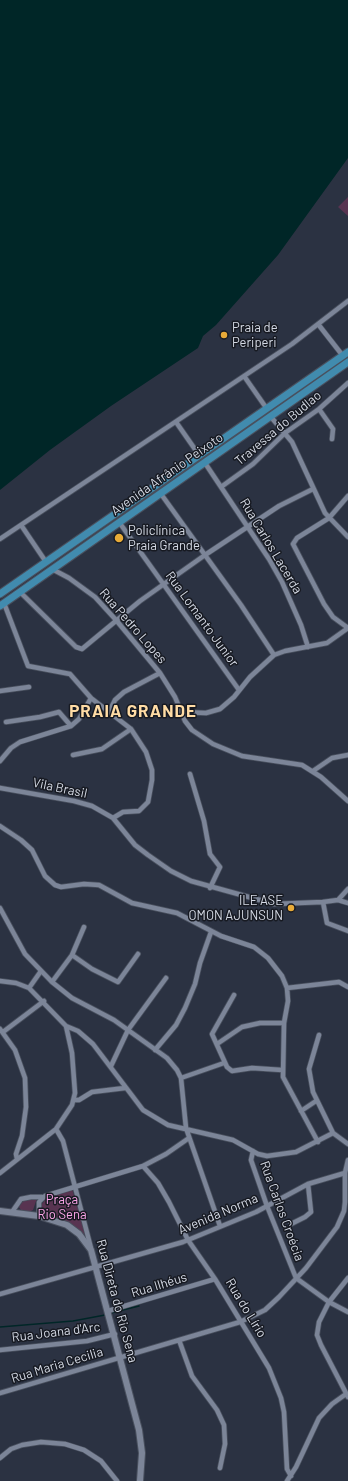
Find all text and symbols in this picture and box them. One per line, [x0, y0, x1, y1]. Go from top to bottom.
place label: Praia de Periperi [232, 320, 278, 351]
marker: Praia de Periperi [219, 330, 229, 340]
street label: Travessa do Budlao [232, 387, 324, 469]
street label: Avenida Afrânio Peixoto [108, 429, 226, 519]
street label: Rua Carlos Lacerda [236, 496, 306, 596]
place label: Policlínica Praia Grande [128, 523, 200, 554]
marker: Policlínica Praia Grande [113, 532, 125, 544]
street label: Rua Lomanto Junior [162, 568, 242, 670]
street label: Rua Pedro Lopes [96, 585, 170, 667]
district label: PRAIA GRANDE [69, 701, 197, 721]
street label: Vila Brasil [31, 775, 89, 801]
place label: ILE ASE OMON AJUNSUN [189, 893, 283, 924]
marker: ILE ASE OMON AJUNSUN [286, 903, 296, 913]
street label: Rua Carlos Croécia [257, 1159, 307, 1263]
street label: Avenida Norma [176, 1190, 260, 1238]
park label: Praça Rio Sena [37, 1192, 87, 1223]
street label: Rua Direta do Rio Sena [93, 1238, 141, 1364]
street label: Rua Ilhéus [129, 1269, 189, 1301]
street label: Rua do Lírio [222, 1276, 270, 1340]
street label: Rua Joana d'Arc [11, 1319, 101, 1345]
street label: Rua Maria Cecilia [9, 1344, 105, 1386]

